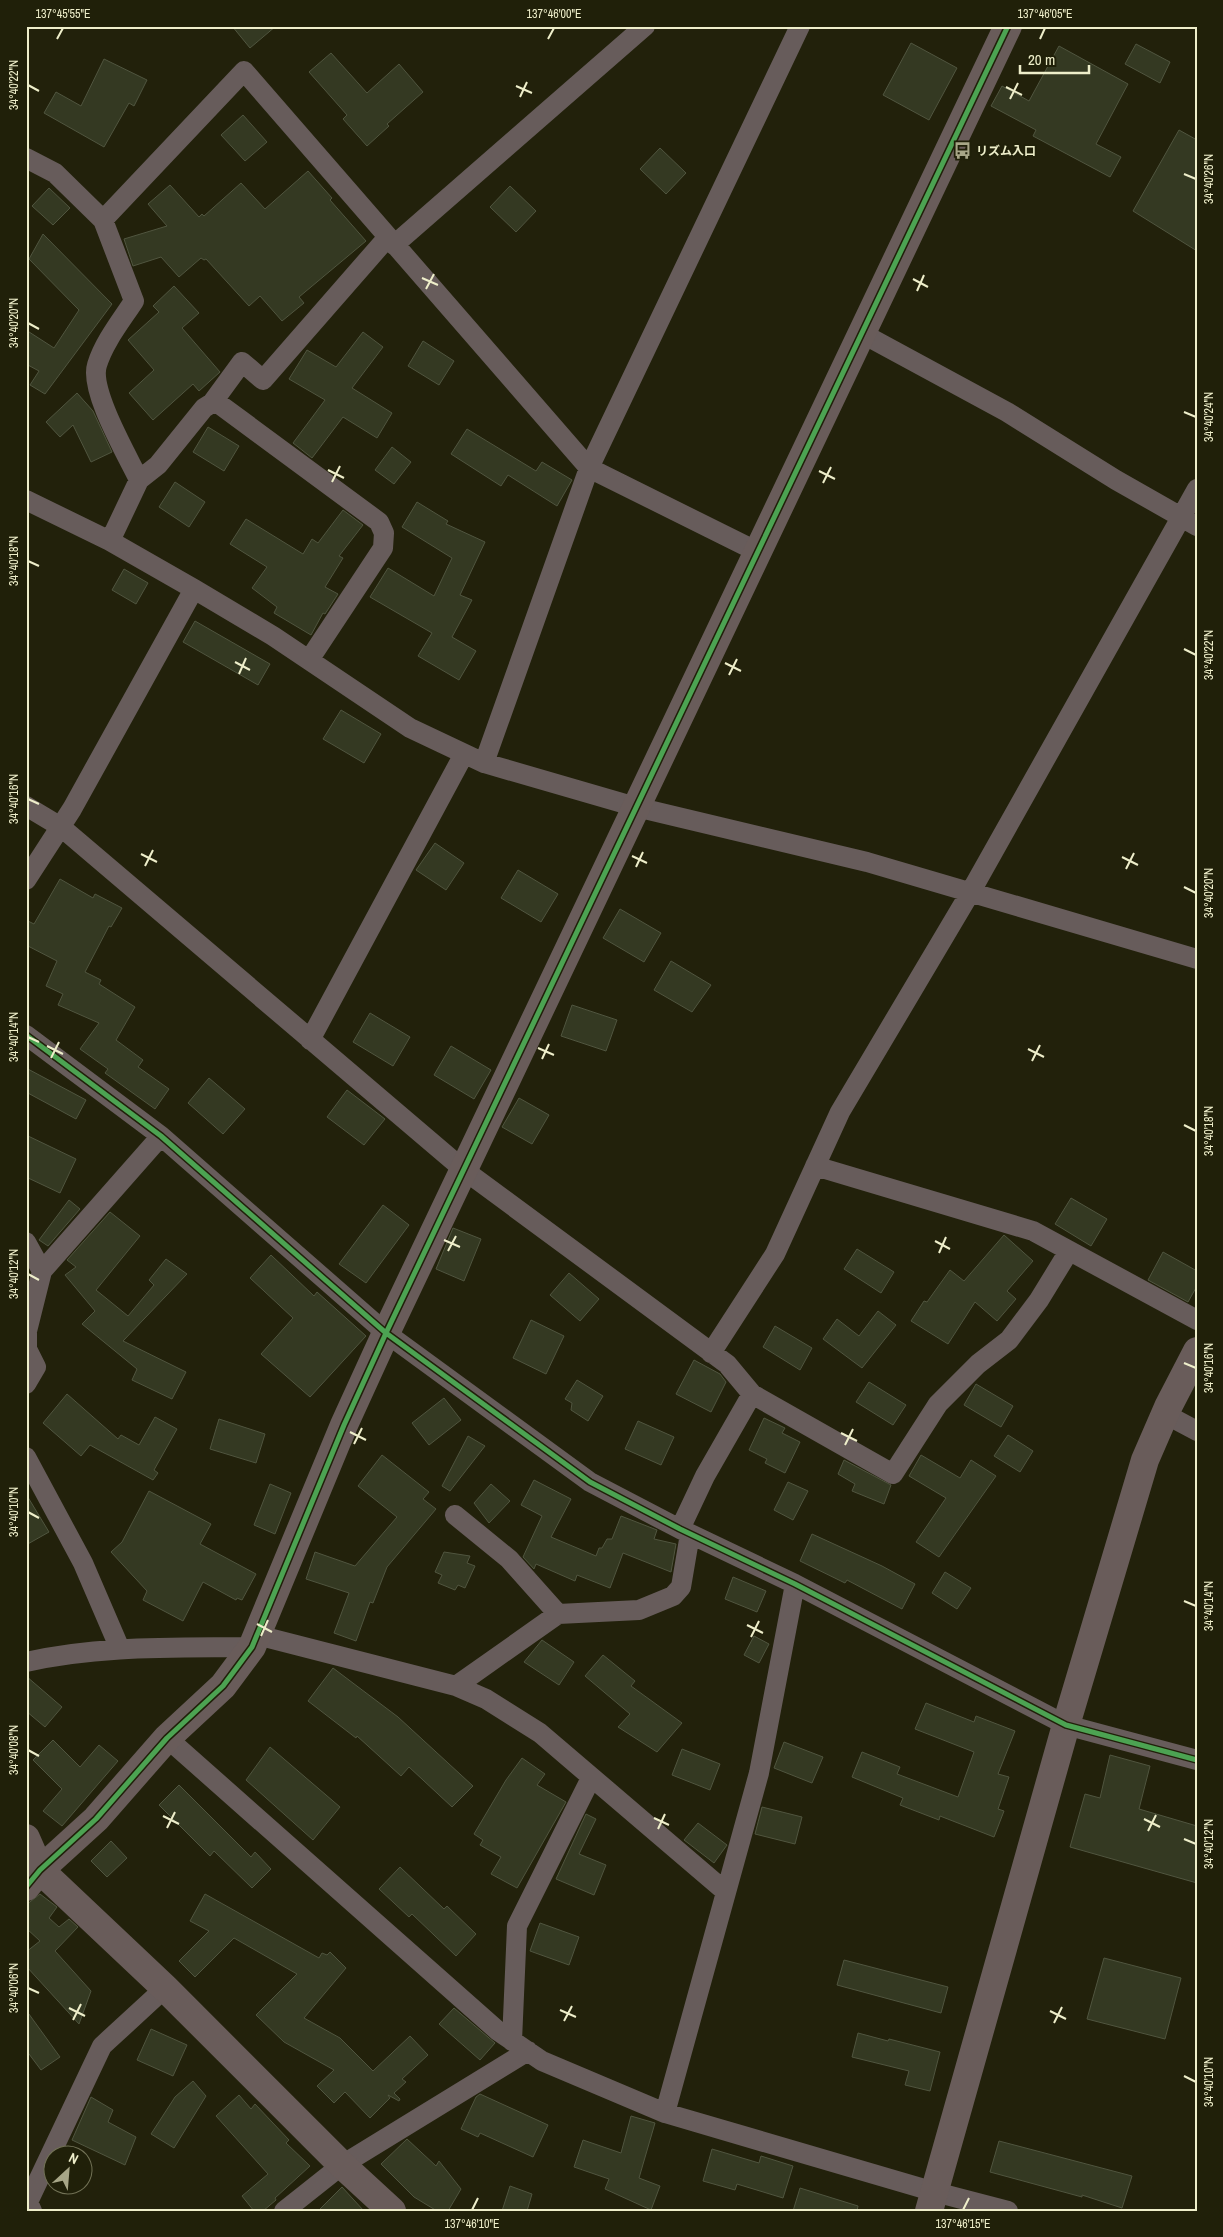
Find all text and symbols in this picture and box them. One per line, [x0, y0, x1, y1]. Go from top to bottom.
text: 137°45'55"E [35, 6, 91, 22]
text: 137°46'00"E [526, 6, 582, 22]
text: 137°46'05"E [1017, 6, 1073, 22]
scale bar [1020, 42, 1089, 74]
text: 20 m [1028, 49, 1055, 70]
text: 34°40'22"N [6, 60, 22, 110]
bus stop icon: リズム入口 [952, 141, 972, 161]
place label: リズム入口 [976, 143, 1036, 159]
text: 34°40'26"N [1201, 154, 1217, 204]
text: 34°40'20"N [6, 298, 22, 348]
text: 34°40'24"N [1201, 392, 1217, 442]
text: 34°40'18"N [6, 536, 22, 586]
text: 34°40'22"N [1201, 630, 1217, 680]
text: 34°40'16"N [6, 774, 22, 824]
text: 34°40'20"N [1201, 868, 1217, 918]
text: 34°40'14"N [6, 1012, 22, 1062]
text: 34°40'18"N [1201, 1106, 1217, 1156]
text: 34°40'12"N [6, 1249, 22, 1299]
text: 34°40'16"N [1201, 1343, 1217, 1393]
text: 34°40'10"N [6, 1487, 22, 1537]
text: 34°40'14"N [1201, 1581, 1217, 1631]
text: 34°40'08"N [6, 1725, 22, 1775]
text: 34°40'12"N [1201, 1819, 1217, 1869]
text: 34°40'06"N [6, 1963, 22, 2013]
text: 34°40'10"N [1201, 2057, 1217, 2107]
north arrow [42, 2144, 92, 2194]
text: N [66, 2148, 81, 2168]
text: 137°46'10"E [444, 2216, 500, 2232]
text: 137°46'15"E [935, 2216, 991, 2232]

